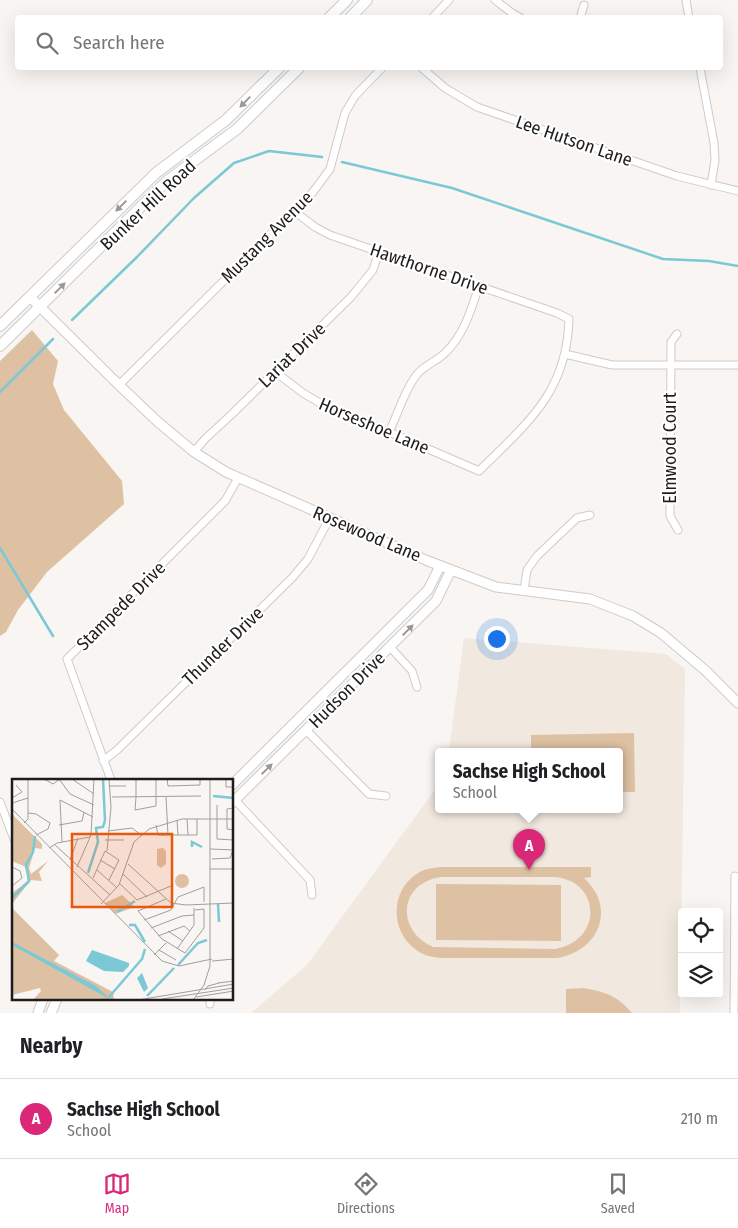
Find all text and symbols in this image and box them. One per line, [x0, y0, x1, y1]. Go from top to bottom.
search box [15, 15, 723, 70]
icon: search [33, 29, 61, 57]
text: Search here [73, 31, 165, 54]
one-way arrow [239, 95, 251, 107]
street label: Lee Hutson Lane [513, 111, 635, 171]
street label: Bunker Hill Road [96, 155, 200, 255]
street label: Mustang Avenue [217, 186, 318, 287]
one-way arrow [115, 200, 127, 212]
street label: Hawthorne Drive [367, 239, 491, 300]
one-way arrow [53, 282, 65, 294]
street label: Lariat Drive [254, 318, 330, 392]
street label: Elmwood Court [659, 392, 681, 504]
street label: Horseshoe Lane [315, 393, 433, 459]
street label: Rosewood Lane [310, 501, 424, 567]
street label: Stampede Drive [72, 557, 170, 655]
street label: Thunder Drive [178, 602, 268, 690]
one-way arrow [401, 624, 413, 636]
your location [484, 626, 510, 652]
street label: Hudson Drive [304, 647, 390, 733]
popup [435, 748, 623, 813]
text: Sachse High School [453, 760, 605, 783]
one-way arrow [261, 763, 273, 775]
inset map [12, 779, 234, 1000]
text: School [453, 783, 497, 802]
pin: A [513, 829, 545, 870]
map controls [678, 908, 723, 998]
button: locate [678, 908, 723, 953]
button: layers [678, 953, 723, 998]
text: Nearby [20, 1033, 82, 1059]
text: Sachse High School [67, 1098, 220, 1121]
text: A [32, 1109, 40, 1128]
text: 210 m [681, 1109, 718, 1128]
text: School [67, 1121, 111, 1140]
tab: Map [103, 1170, 131, 1217]
tab: Directions [337, 1170, 395, 1217]
tab: Saved [601, 1170, 635, 1217]

